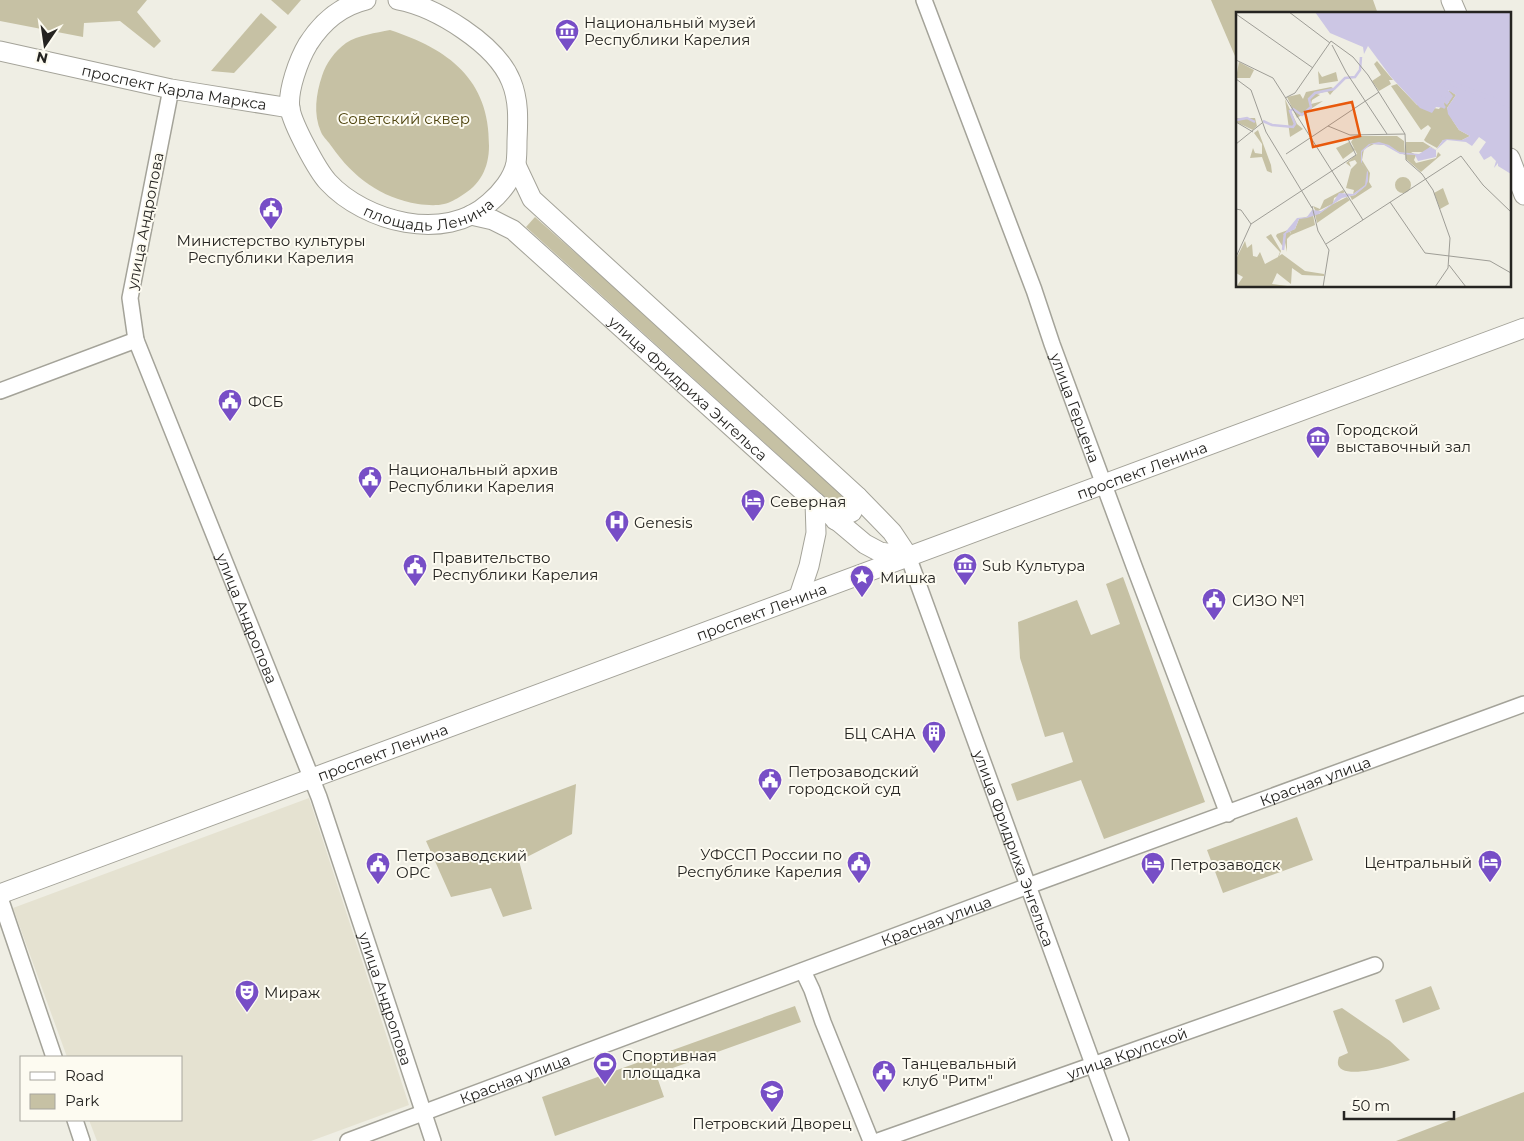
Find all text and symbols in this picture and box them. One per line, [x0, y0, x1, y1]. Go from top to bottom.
inset map [1236, 12, 1512, 288]
place label: Национальный музей Республики Карелия [584, 13, 756, 49]
museum icon: Национальный музей Республики Карелия [554, 18, 580, 52]
north arrow [20, 20, 70, 70]
text: N [35, 48, 50, 68]
street label: проспект Карла Маркса [80, 60, 268, 114]
park label: Советский сквер [338, 109, 470, 128]
street label: улица Андропова [122, 151, 168, 292]
street label: площадь Ленина [361, 194, 497, 234]
public building icon: Министерство культуры Республики Карелия [258, 196, 284, 230]
place label: Министерство культуры Республики Карелия [177, 231, 365, 267]
street label: улица Фридриха Энгельса [604, 311, 772, 465]
street label: улица Герцена [1046, 349, 1104, 465]
public building icon: ФСБ [217, 388, 243, 422]
place label: ФСБ [248, 392, 283, 411]
place label: Городской выставочный зал [1336, 420, 1471, 456]
museum icon: Городской выставочный зал [1305, 425, 1331, 459]
street label: проспект Ленина [1074, 437, 1210, 503]
place label: Национальный архив Республики Карелия [388, 460, 558, 496]
public building icon: Национальный архив Республики Карелия [357, 465, 383, 499]
hotel icon: Северная [740, 488, 766, 522]
place label: Северная [770, 492, 846, 511]
hospital icon: Genesis [604, 509, 630, 543]
place label: Genesis [634, 513, 693, 532]
place label: Правительство Республики Карелия [432, 548, 598, 584]
street label: улица Андропова [212, 549, 282, 686]
museum icon: Sub Культура [952, 552, 978, 586]
public building icon: Правительство Республики Карелия [402, 553, 428, 587]
place label: Sub Культура [982, 556, 1085, 575]
place icon: Мишка [849, 564, 875, 598]
place label: Мишка [880, 568, 936, 587]
street label: проспект Ленина [693, 578, 829, 644]
public building icon: СИЗО №1 [1201, 587, 1227, 621]
place label: СИЗО №1 [1232, 591, 1305, 610]
street label: проспект Ленина [315, 719, 450, 785]
building icon: БЦ САНА [921, 720, 947, 754]
place label: БЦ САНА [844, 724, 916, 743]
street label: улица Фридриха Энгельса [970, 746, 1059, 949]
street label: Красная улица [1257, 752, 1373, 810]
place label: Петрозаводский городской суд [788, 762, 919, 798]
public building icon: Петрозаводский городской суд [757, 767, 783, 801]
place label: УФССП России по Республике Карелия [677, 845, 842, 881]
place label: Петрозаводский ОРС [396, 846, 527, 882]
hotel icon: Центральный [1477, 849, 1503, 883]
public building icon: УФССП России по Республике Карелия [846, 850, 872, 884]
public building icon: Петрозаводский ОРС [365, 851, 391, 885]
hotel icon: Петрозаводск [1140, 851, 1166, 885]
place label: Центральный [1364, 853, 1472, 872]
place label: Петрозаводск [1170, 855, 1281, 874]
street label: Красная улица [878, 891, 994, 950]
street label: улица Андропова [355, 928, 417, 1068]
theatre icon: Мираж [234, 979, 260, 1013]
place label: Мираж [264, 983, 321, 1002]
street label: улица Крупской [1063, 1023, 1190, 1083]
place label: Спортивная площадка [622, 1046, 717, 1082]
street label: Красная улица [457, 1049, 573, 1108]
sports icon: Спортивная площадка [592, 1051, 618, 1085]
place label: Танцевальный клуб "Ритм" [902, 1054, 1017, 1090]
legend [20, 1056, 182, 1121]
public building icon: Танцевальный клуб "Ритм" [871, 1059, 897, 1093]
text: Road [65, 1066, 104, 1085]
school or university icon: Петровский Дворец [759, 1079, 785, 1113]
scale bar [1344, 1088, 1454, 1120]
text: Park [65, 1091, 99, 1110]
text: 50 m [1352, 1096, 1390, 1115]
place label: Петровский Дворец [692, 1114, 852, 1133]

